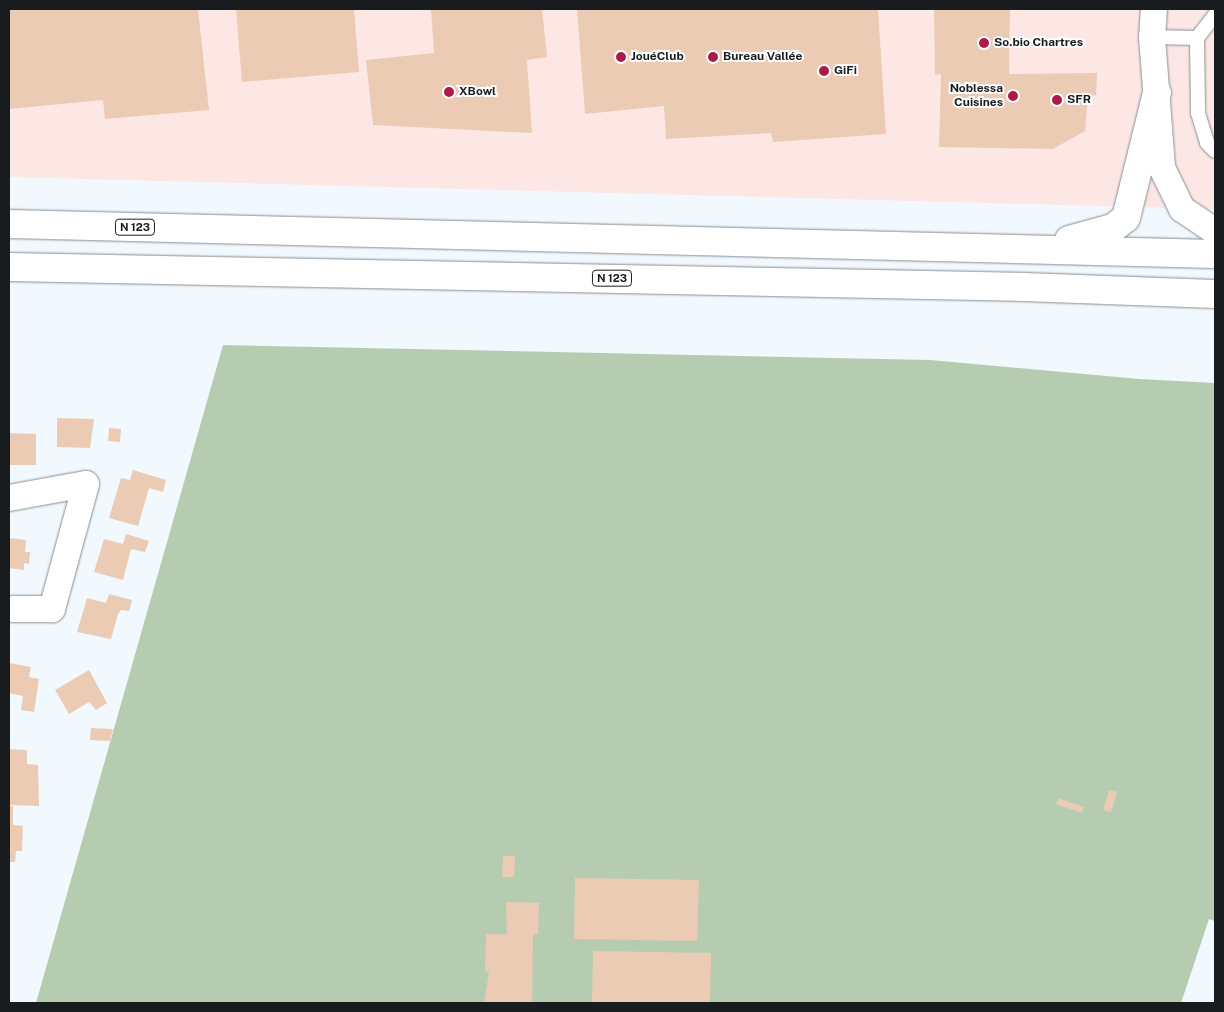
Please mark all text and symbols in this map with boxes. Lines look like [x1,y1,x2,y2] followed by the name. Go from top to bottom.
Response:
[994,36,1083,50] place label: So.bio Chartres
[978,37,990,49] marker: So.bio Chartres
[631,50,684,64] place label: JouéClub
[723,50,803,64] place label: Bureau Vallée
[615,51,627,63] marker: JouéClub
[707,51,719,63] marker: Bureau Vallée
[834,64,857,78] place label: GiFi
[818,65,830,77] marker: GiFi
[950,82,1003,110] place label: Noblessa Cuisines
[459,85,496,99] place label: XBowl
[443,86,455,98] marker: XBowl
[1007,90,1019,102] marker: Noblessa Cuisines
[1067,93,1091,107] place label: SFR
[1051,94,1063,106] marker: SFR
[114,218,156,236] road number: N 123
[591,270,633,286] road number: N 123

